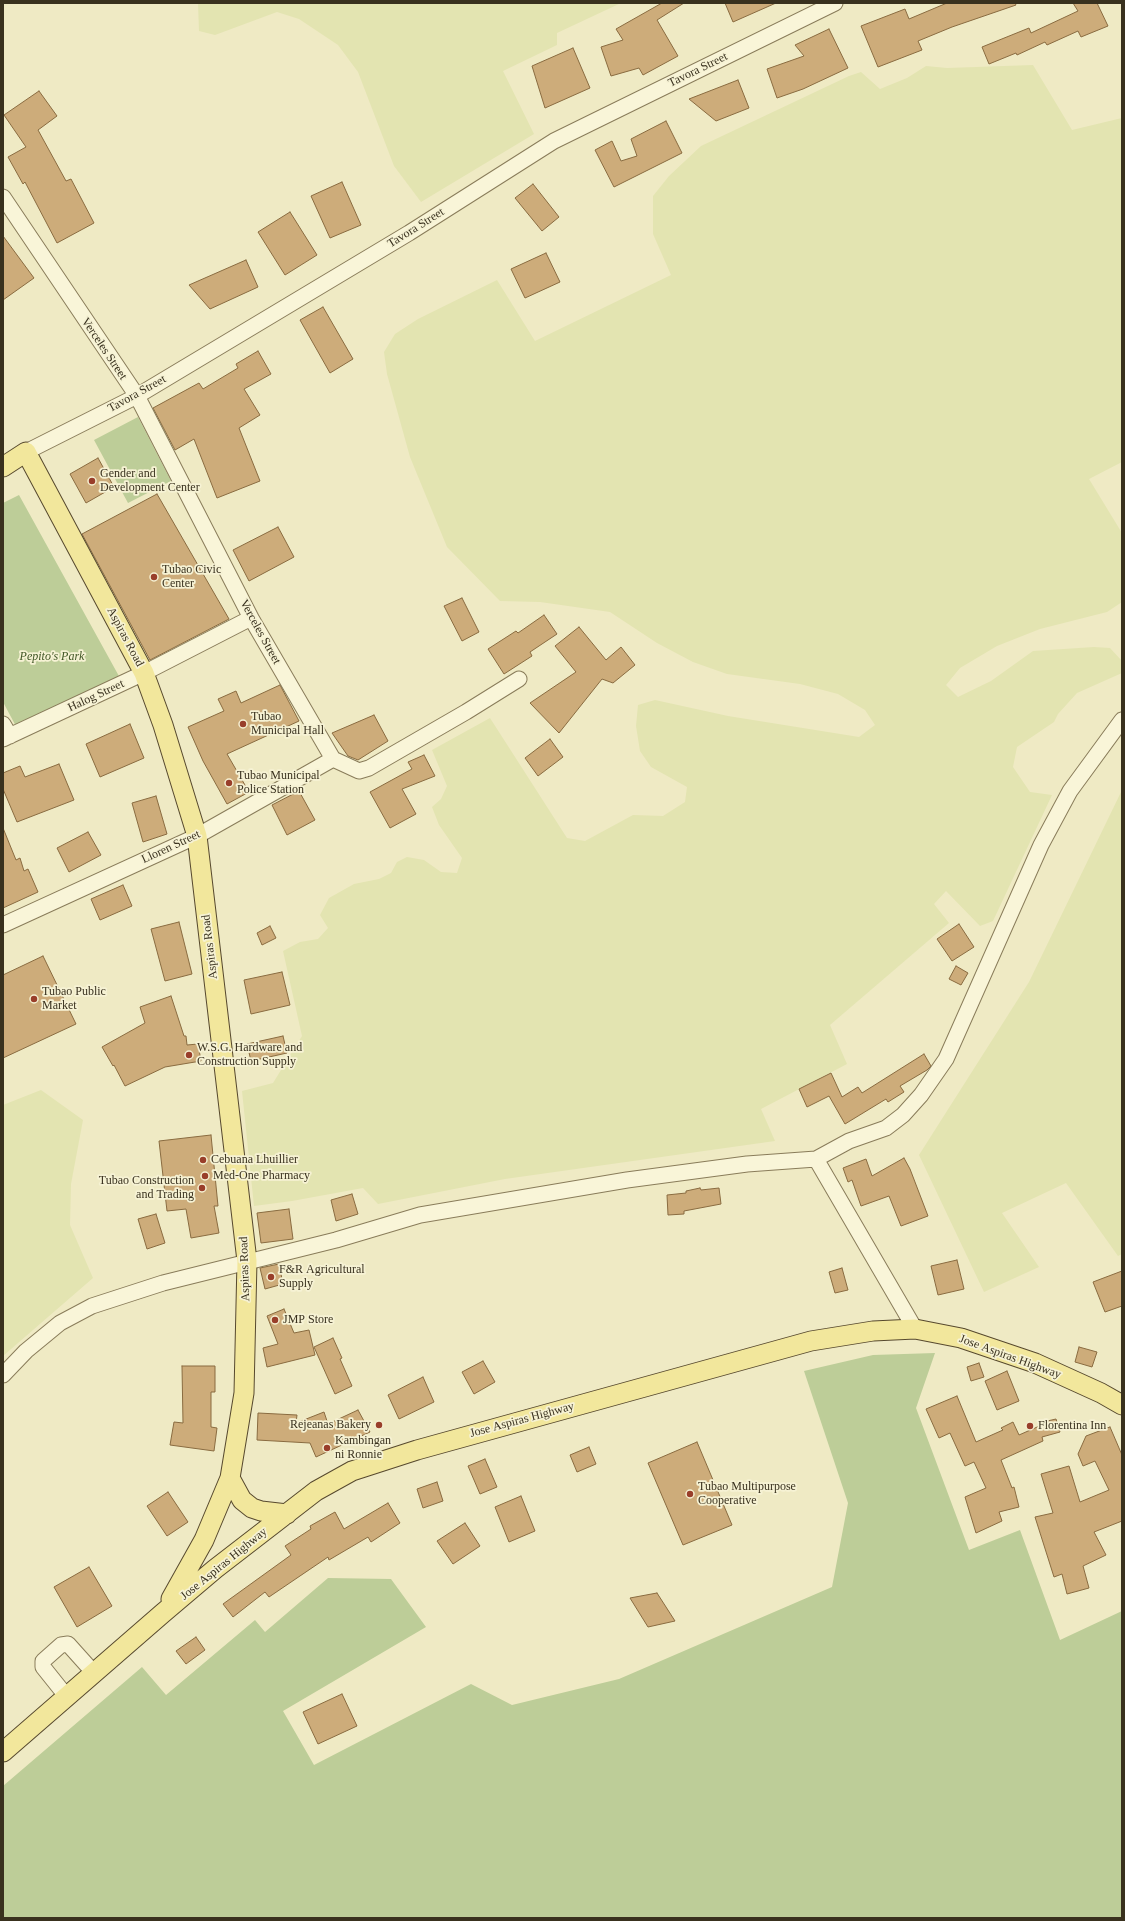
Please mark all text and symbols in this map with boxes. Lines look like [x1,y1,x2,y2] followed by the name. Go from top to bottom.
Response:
[666,49,730,91] street label: Tavora Street
[385,205,447,251] street label: Tavora Street
[78,315,130,383] street label: Verceles Street
[105,372,169,416] street label: Tavora Street
[100,467,200,495] place label: Gender and Development Center
[87,476,97,486] marker: Gender and Development Center
[162,563,221,591] place label: Tubao Civic Center
[149,572,159,582] marker: Tubao Civic Center
[236,597,284,667] street label: Verceles Street
[103,605,147,669] street label: Aspiras Road
[20,650,84,664] park label: Pepito's Park
[66,677,126,715] street label: Halog Street
[251,710,324,738] place label: Tubao Municipal Hall
[238,719,248,729] marker: Tubao Municipal Hall
[237,769,320,797] place label: Tubao Municipal Police Station
[224,778,234,788] marker: Tubao Municipal Police Station
[139,827,203,867] street label: Lloren Street
[199,914,221,980] street label: Aspiras Road
[42,985,106,1013] place label: Tubao Public Market
[29,994,39,1004] marker: Tubao Public Market
[197,1041,302,1069] place label: W.S.G. Hardware and Construction Supply
[184,1050,194,1060] marker: W.S.G. Hardware and Construction Supply
[211,1153,298,1167] place label: Cebuana Lhuillier
[198,1155,208,1165] marker: Cebuana Lhuillier
[213,1169,310,1183] place label: Med-One Pharmacy
[200,1171,210,1181] marker: Med-One Pharmacy
[99,1174,194,1202] place label: Tubao Construction and Trading
[197,1183,207,1193] marker: Tubao Construction and Trading
[237,1236,253,1302] street label: Aspiras Road
[279,1263,365,1291] place label: F&R Agricultural Supply
[266,1272,276,1282] marker: F&R Agricultural Supply
[283,1313,333,1327] place label: JMP Store
[270,1315,280,1325] marker: JMP Store
[957,1332,1063,1382] street label: Jose Aspiras Highway
[468,1399,576,1441] street label: Jose Aspiras Highway
[290,1418,371,1432] place label: Rejeanas Bakery
[1038,1419,1106,1433] place label: Florentina Inn
[374,1420,384,1430] marker: Rejeanas Bakery
[1025,1421,1035,1431] marker: Florentina Inn
[335,1434,391,1462] place label: Kambingan ni Ronnie
[322,1443,332,1453] marker: Kambingan ni Ronnie
[698,1480,796,1508] place label: Tubao Multipurpose Cooperative
[685,1489,695,1499] marker: Tubao Multipurpose Cooperative
[178,1525,270,1603] street label: Jose Aspiras Highway

